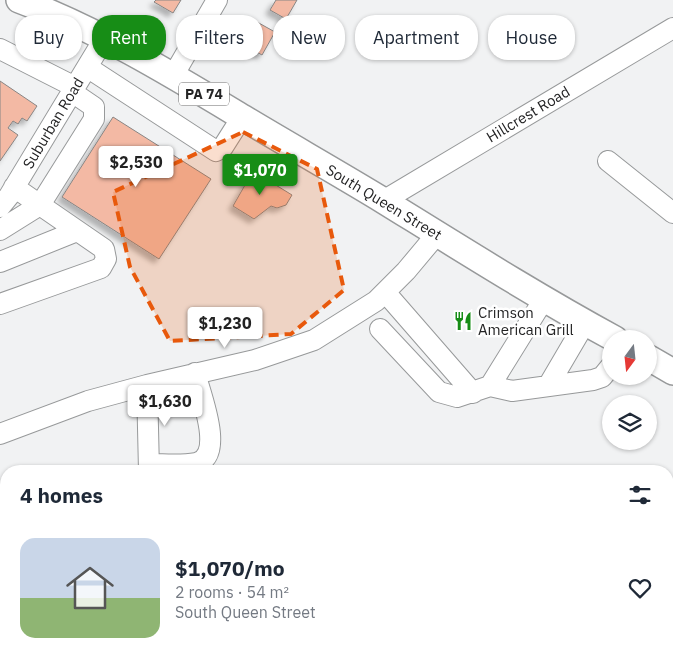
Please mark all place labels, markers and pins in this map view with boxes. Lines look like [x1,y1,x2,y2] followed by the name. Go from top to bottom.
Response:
[95,146,177,188] pin: $2,530
[219,154,301,196] pin: $1,070
[478,303,574,339] place label: Crimson American Grill
[184,306,266,349] pin: $1,230
[452,310,474,332] restaurant icon: Crimson American Grill
[124,384,206,427] pin: $1,630

